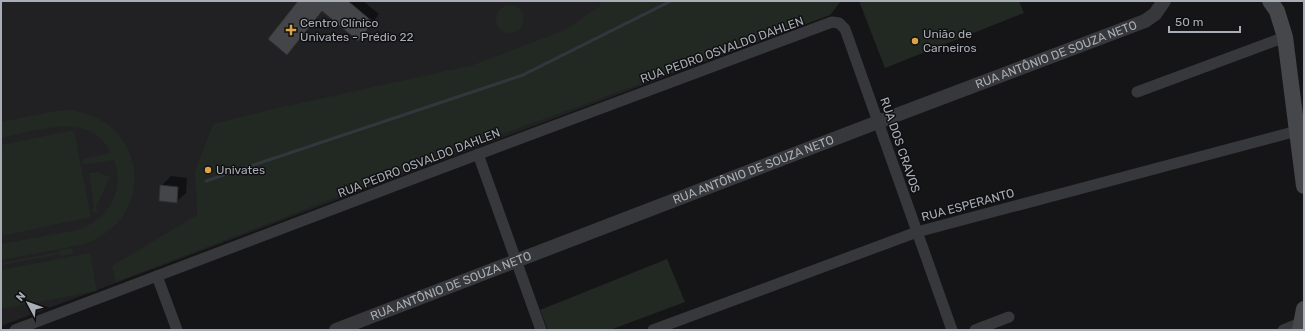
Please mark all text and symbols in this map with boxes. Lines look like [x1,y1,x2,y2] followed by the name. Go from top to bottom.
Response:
[1169,8,1240,34] scale bar
[638,14,806,86] street label: RUA PEDRO OSVALDO DAHLEN
[1175,15,1203,29] text: 50 m
[300,16,414,44] place label: Centro Clínico Univates - Prédio 22
[973,18,1139,91] street label: RUA ANTÔNIO DE SOUZA NETO
[285,24,297,36] marker: Centro Clínico Univates - Prédio 22
[923,27,977,55] place label: União de Carneiros
[910,36,920,46] marker: União de Carneiros
[877,95,923,195] street label: RUA DOS CRAVOS
[336,126,502,200] street label: RUA PEDRO OSVALDO DAHLEN
[671,133,836,207] street label: RUA ANTÔNIO DE SOUZA NETO
[216,163,265,177] place label: Univates
[203,165,213,175] marker: Univates
[920,186,1016,224] street label: RUA ESPERANTO
[368,249,533,323] street label: RUA ANTÔNIO DE SOUZA NETO
[8,283,48,323] north arrow
[13,289,28,304] text: N

